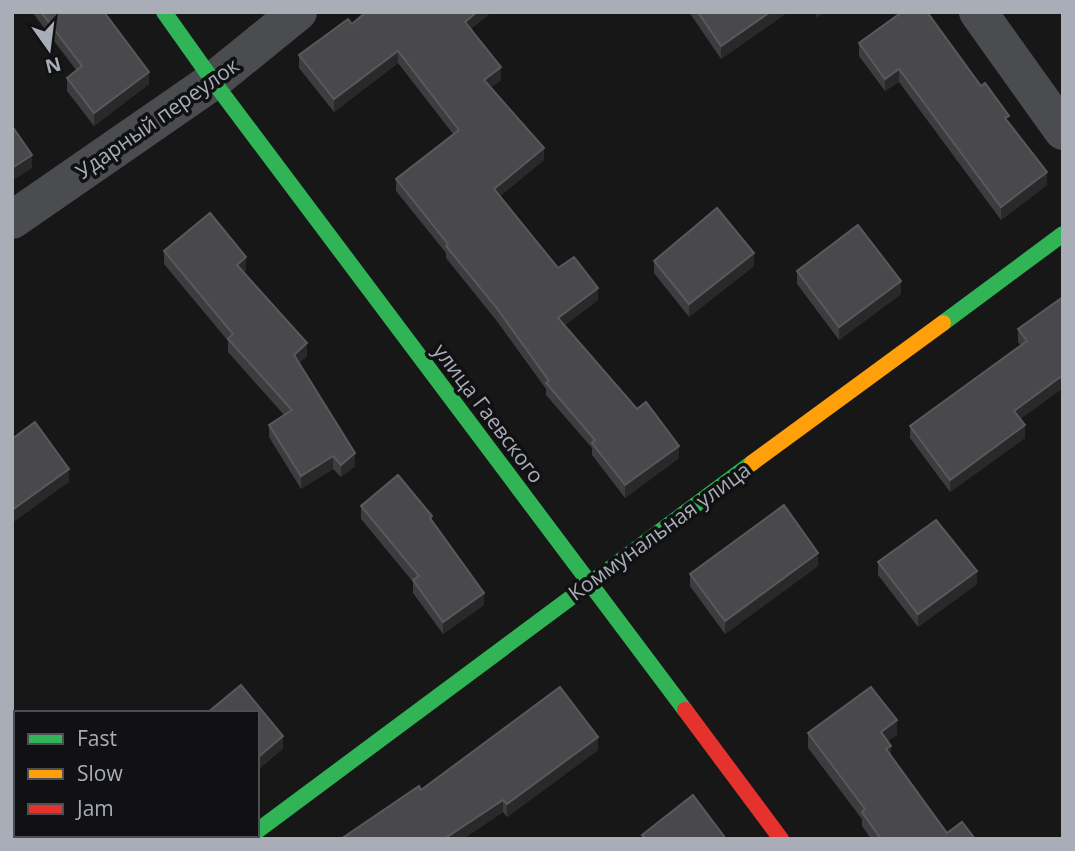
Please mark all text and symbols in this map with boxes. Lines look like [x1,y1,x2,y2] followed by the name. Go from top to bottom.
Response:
[14,14,84,84] north arrow
[42,51,64,80] text: N
[70,51,244,185] street label: Ударный переулок
[427,338,551,488] street label: улица Гаевского
[562,455,756,607] street label: Коммунальная улица
[14,711,259,837] legend
[77,724,117,752] text: Fast
[77,759,123,787] text: Slow
[75,794,114,822] text: Jam

